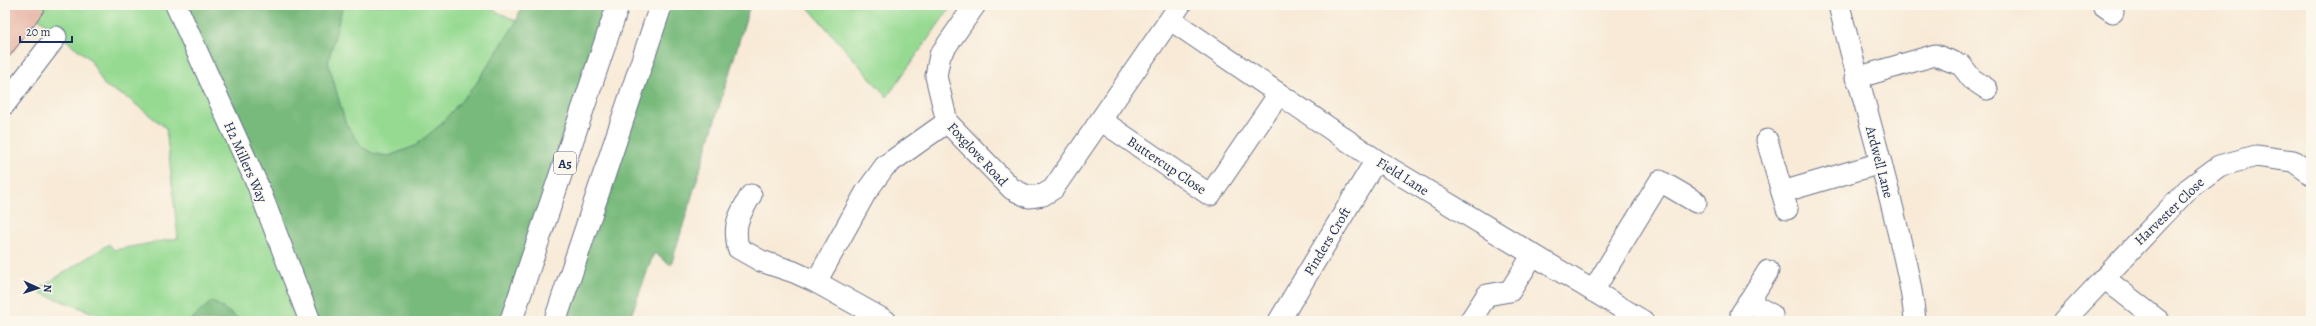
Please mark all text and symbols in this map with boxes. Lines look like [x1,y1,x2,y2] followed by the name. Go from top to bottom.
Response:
[20,18,72,44] scale bar
[26,24,50,40] text: 20 m
[943,118,1013,191] street label: Foxglove Road
[219,119,272,206] street label: H2 Millers Way
[1861,123,1898,200] street label: Ardwell Lane
[1124,132,1210,199] street label: Buttercup Close
[554,152,576,174] road number: A5
[1373,153,1433,200] street label: Field Lane
[2130,173,2208,250] street label: Harvester Close
[1300,203,1355,279] street label: Pinders Croft
[18,268,58,308] north arrow
[40,284,55,293] text: N

